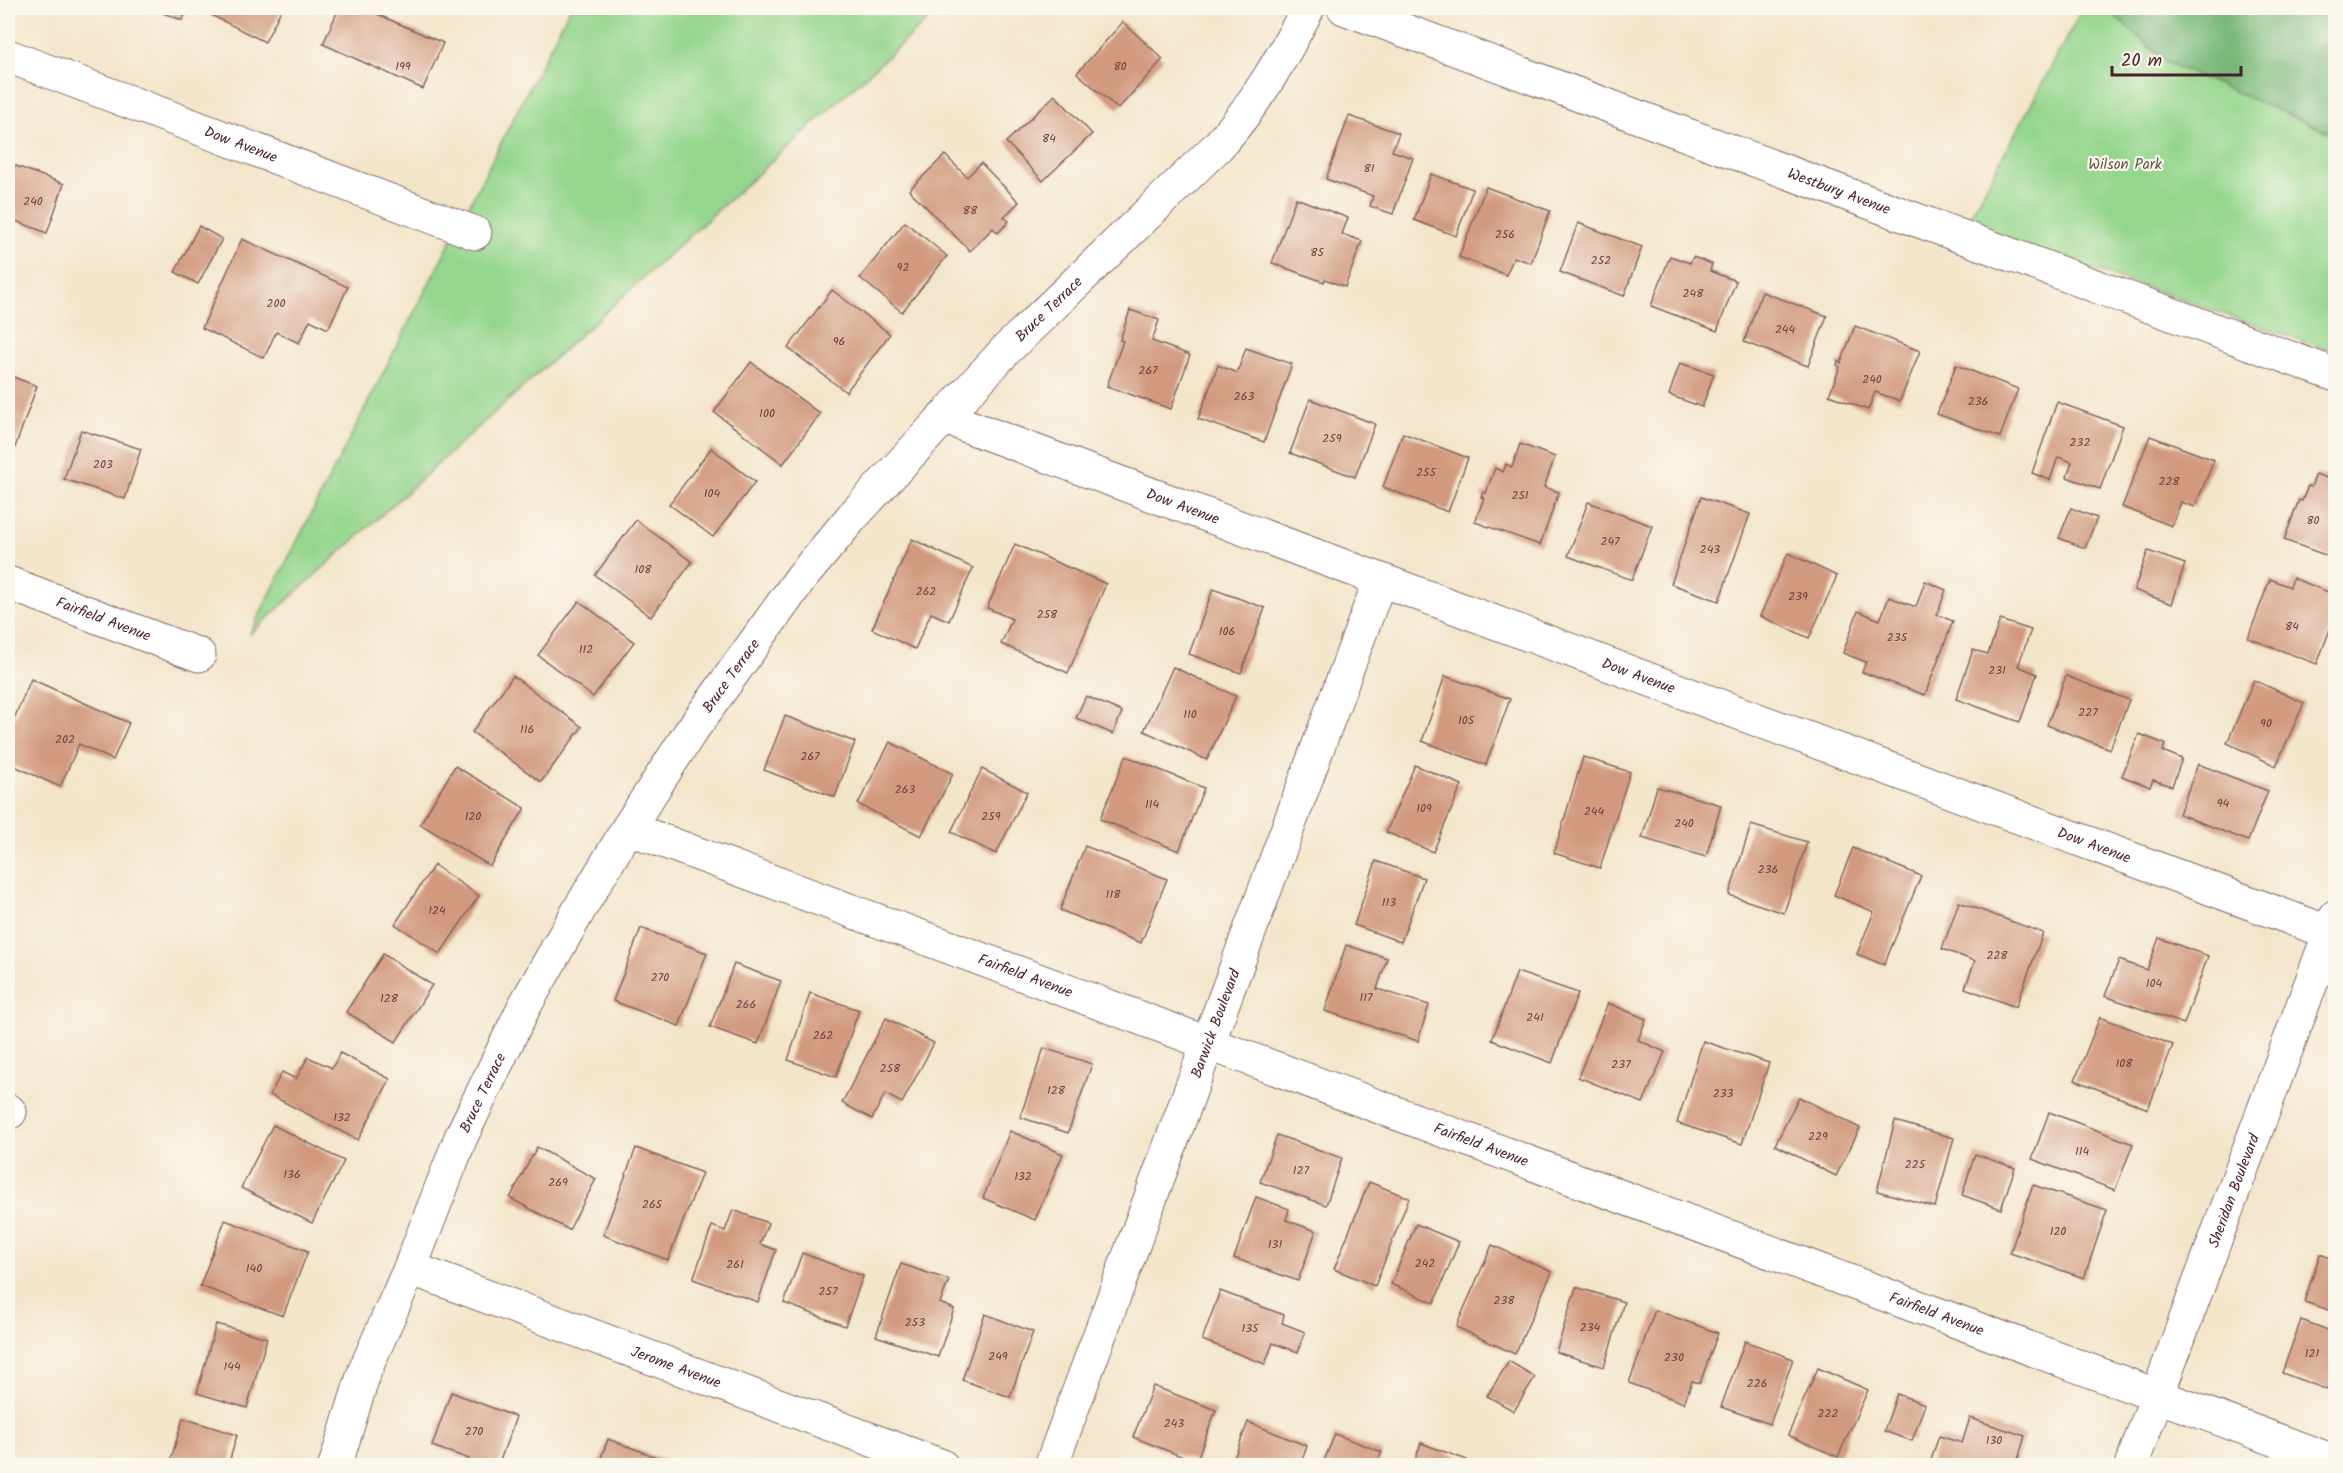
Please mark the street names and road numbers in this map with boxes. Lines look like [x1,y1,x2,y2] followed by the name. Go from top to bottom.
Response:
[200,120,281,170] street label: Dow Avenue
[1784,162,1894,222] street label: Westbury Avenue
[1010,271,1089,348] street label: Bruce Terrace
[1142,483,1223,532] street label: Dow Avenue
[52,591,154,649] street label: Fairfield Avenue
[697,634,767,718] street label: Bruce Terrace
[1598,652,1679,701] street label: Dow Avenue
[2053,821,2134,871] street label: Dow Avenue
[974,948,1076,1005] street label: Fairfield Avenue
[1185,965,1248,1082] street label: Barwick Boulevard
[454,1049,513,1137] street label: Bruce Terrace
[1430,1117,1532,1174] street label: Fairfield Avenue
[2202,1130,2267,1251] street label: Sheridan Boulevard
[1886,1286,1987,1343] street label: Fairfield Avenue
[627,1340,725,1396] street label: Jerome Avenue

